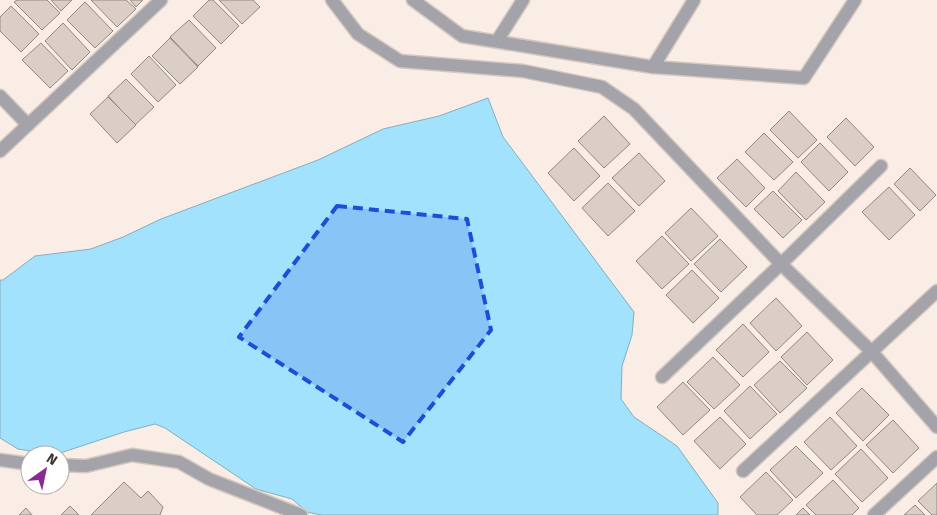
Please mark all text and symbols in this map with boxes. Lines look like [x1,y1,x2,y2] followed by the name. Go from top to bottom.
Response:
[20,445,70,495] north arrow
[43,450,60,469] text: N

